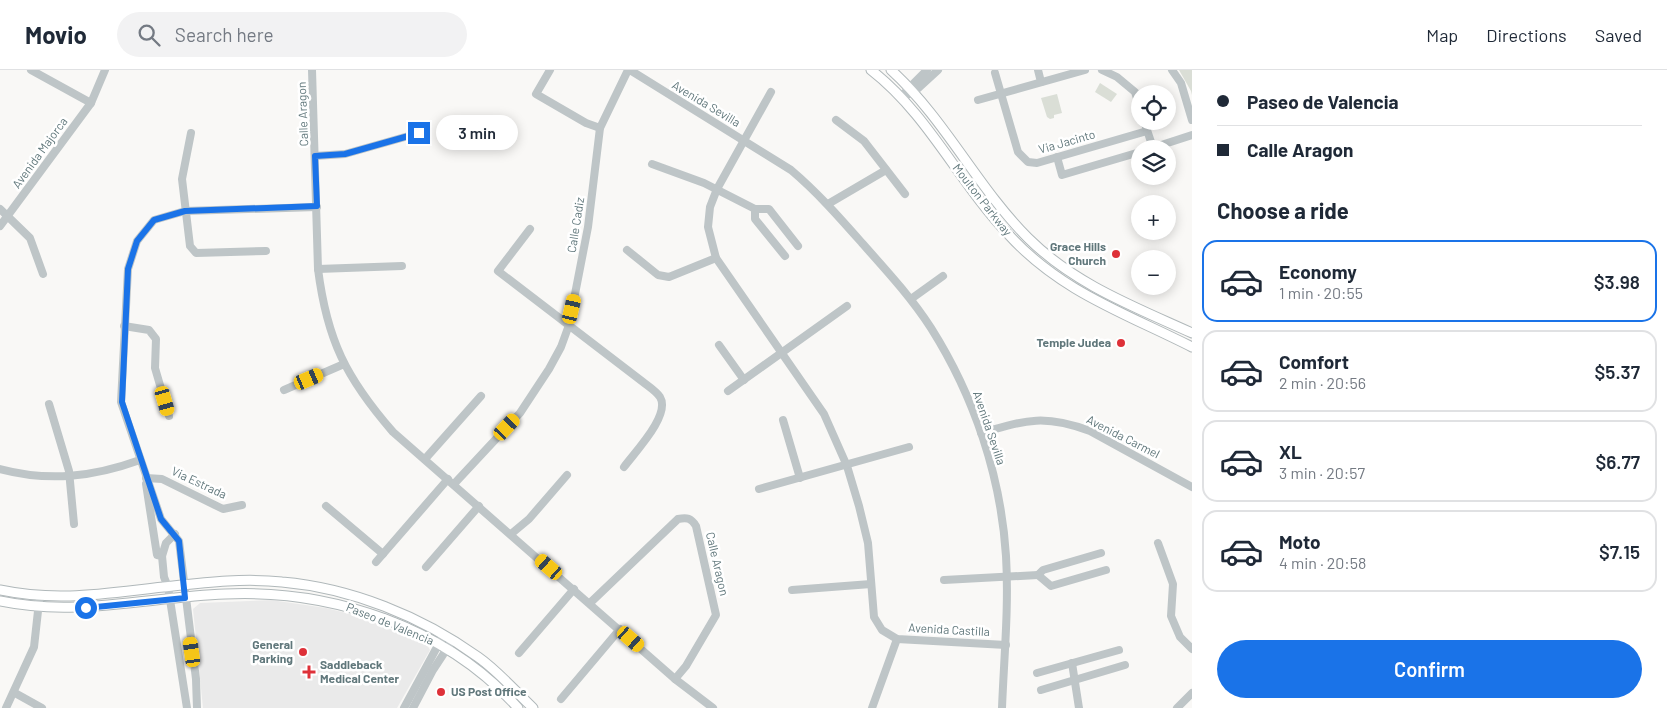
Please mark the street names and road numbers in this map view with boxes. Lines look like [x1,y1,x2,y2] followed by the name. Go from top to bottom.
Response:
[670,77,743,129] street label: Avenida Sevilla
[294,81,310,147] street label: Calle Aragon
[9,114,70,191] street label: Avenida Majorca
[1037,126,1097,156] street label: Via Jacinto
[950,161,1016,239] street label: Moulton Parkway
[564,196,586,254] street label: Calle Cadiz
[971,389,1009,466] street label: Avenida Sevilla
[1085,412,1162,461] street label: Avenida Carmel
[170,463,229,501] street label: Via Estrada
[704,531,732,597] street label: Calle Aragon
[345,599,436,647] street label: Paseo de Valencia
[908,620,990,638] street label: Avenida Castilla

